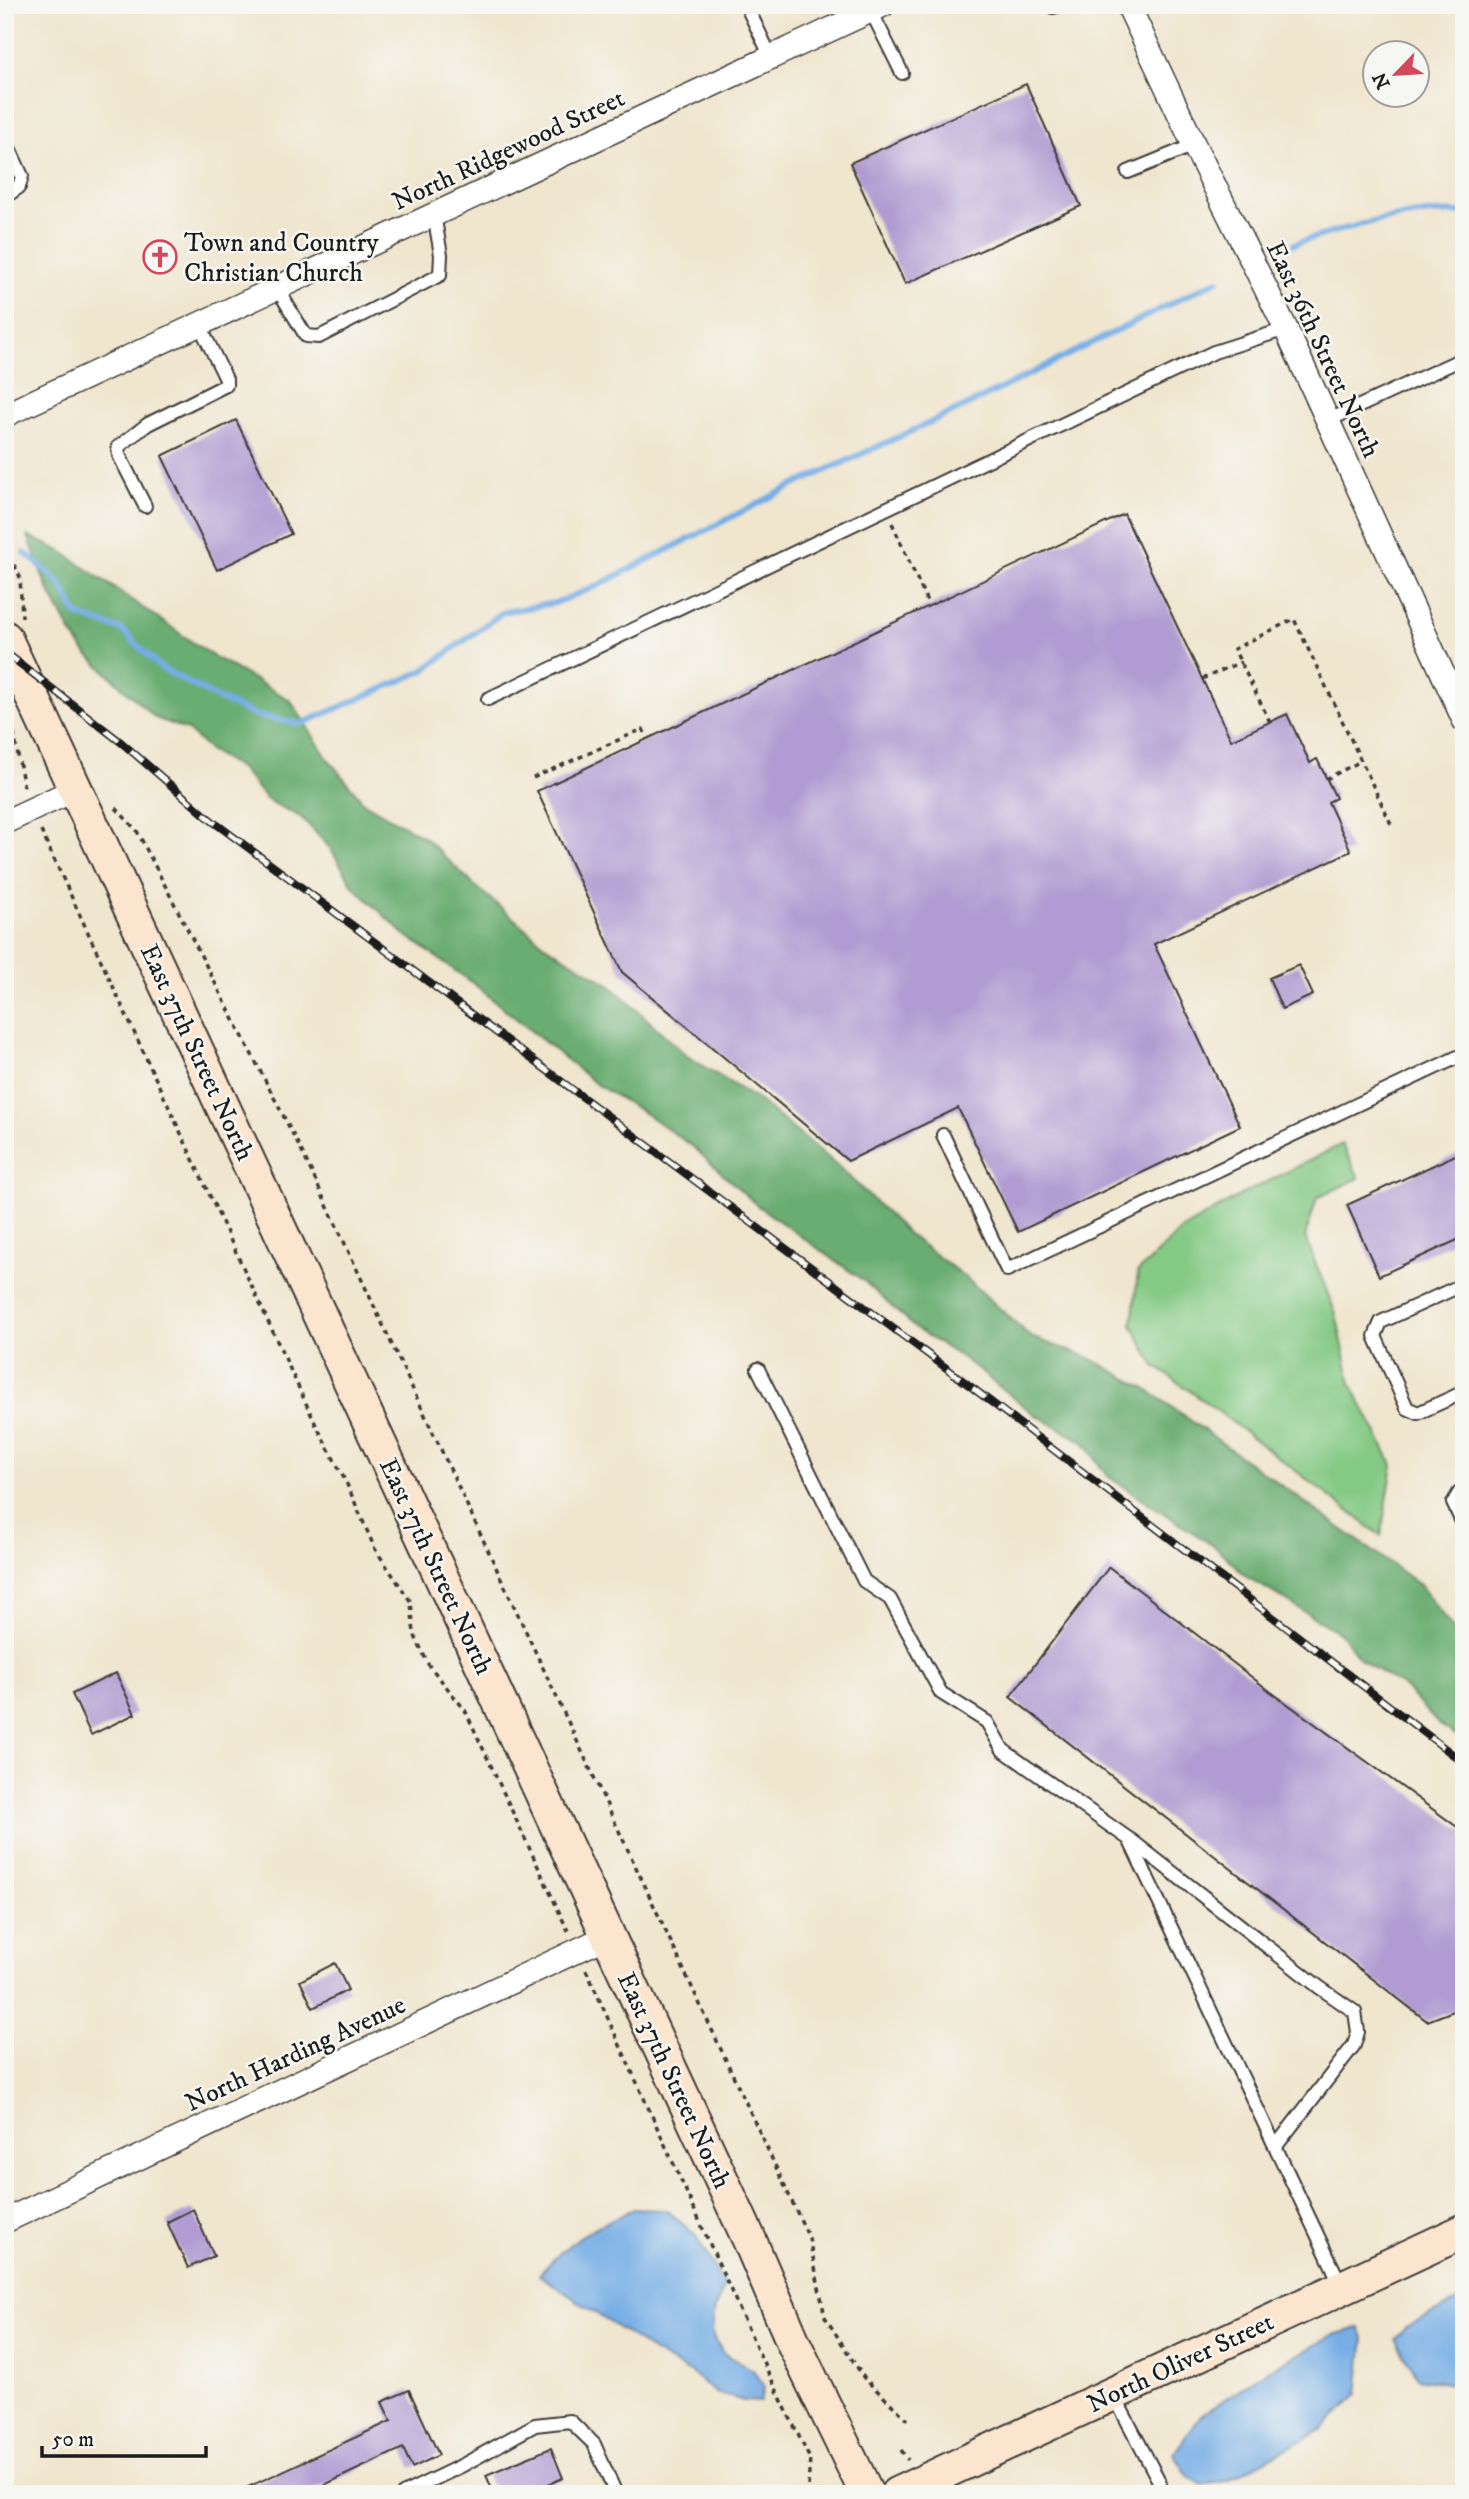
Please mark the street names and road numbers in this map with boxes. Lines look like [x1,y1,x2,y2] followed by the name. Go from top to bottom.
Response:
[387,82,630,219] street label: North Ridgewood Street
[1258,236,1387,463] street label: East 36th Street North
[132,939,261,1166] street label: East 37th Street North
[371,1453,500,1680] street label: East 37th Street North
[609,1967,738,2194] street label: East 37th Street North
[180,1989,411,2120] street label: North Harding Avenue
[1082,2306,1279,2421] street label: North Oliver Street

